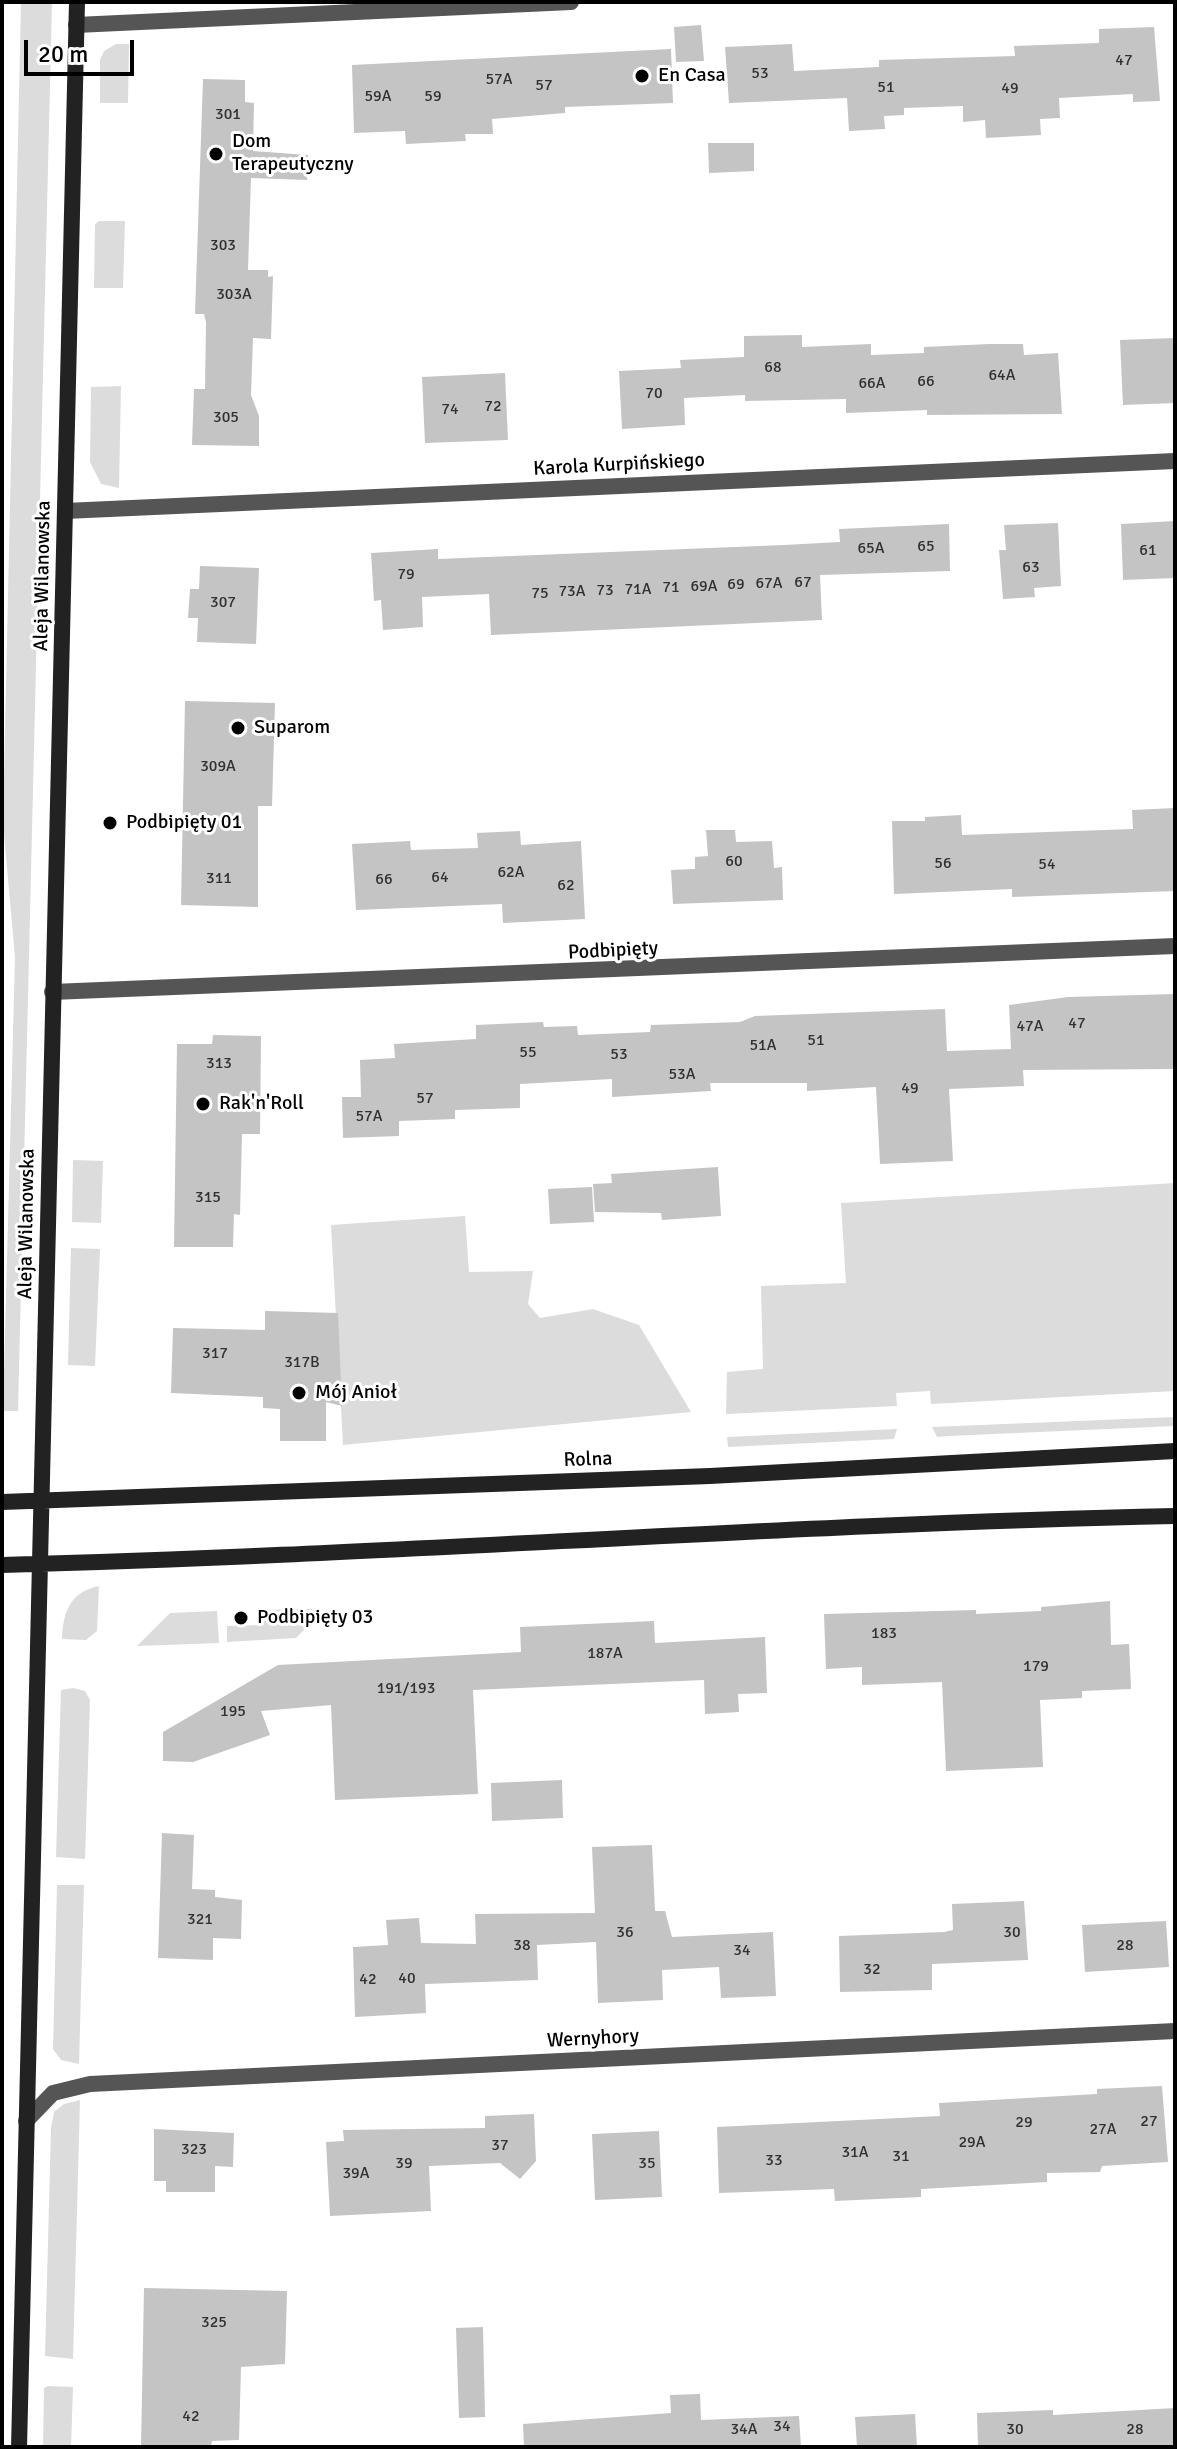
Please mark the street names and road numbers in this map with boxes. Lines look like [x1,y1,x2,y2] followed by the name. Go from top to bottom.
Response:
[533,449,705,481] street label: Karola Kurpińskiego
[30,500,56,652] street label: Aleja Wilanowska
[567,937,659,965] street label: Podbipięty
[14,1148,40,1300] street label: Aleja Wilanowska
[563,1447,613,1473] street label: Rolna
[546,2025,640,2053] street label: Wernyhory

